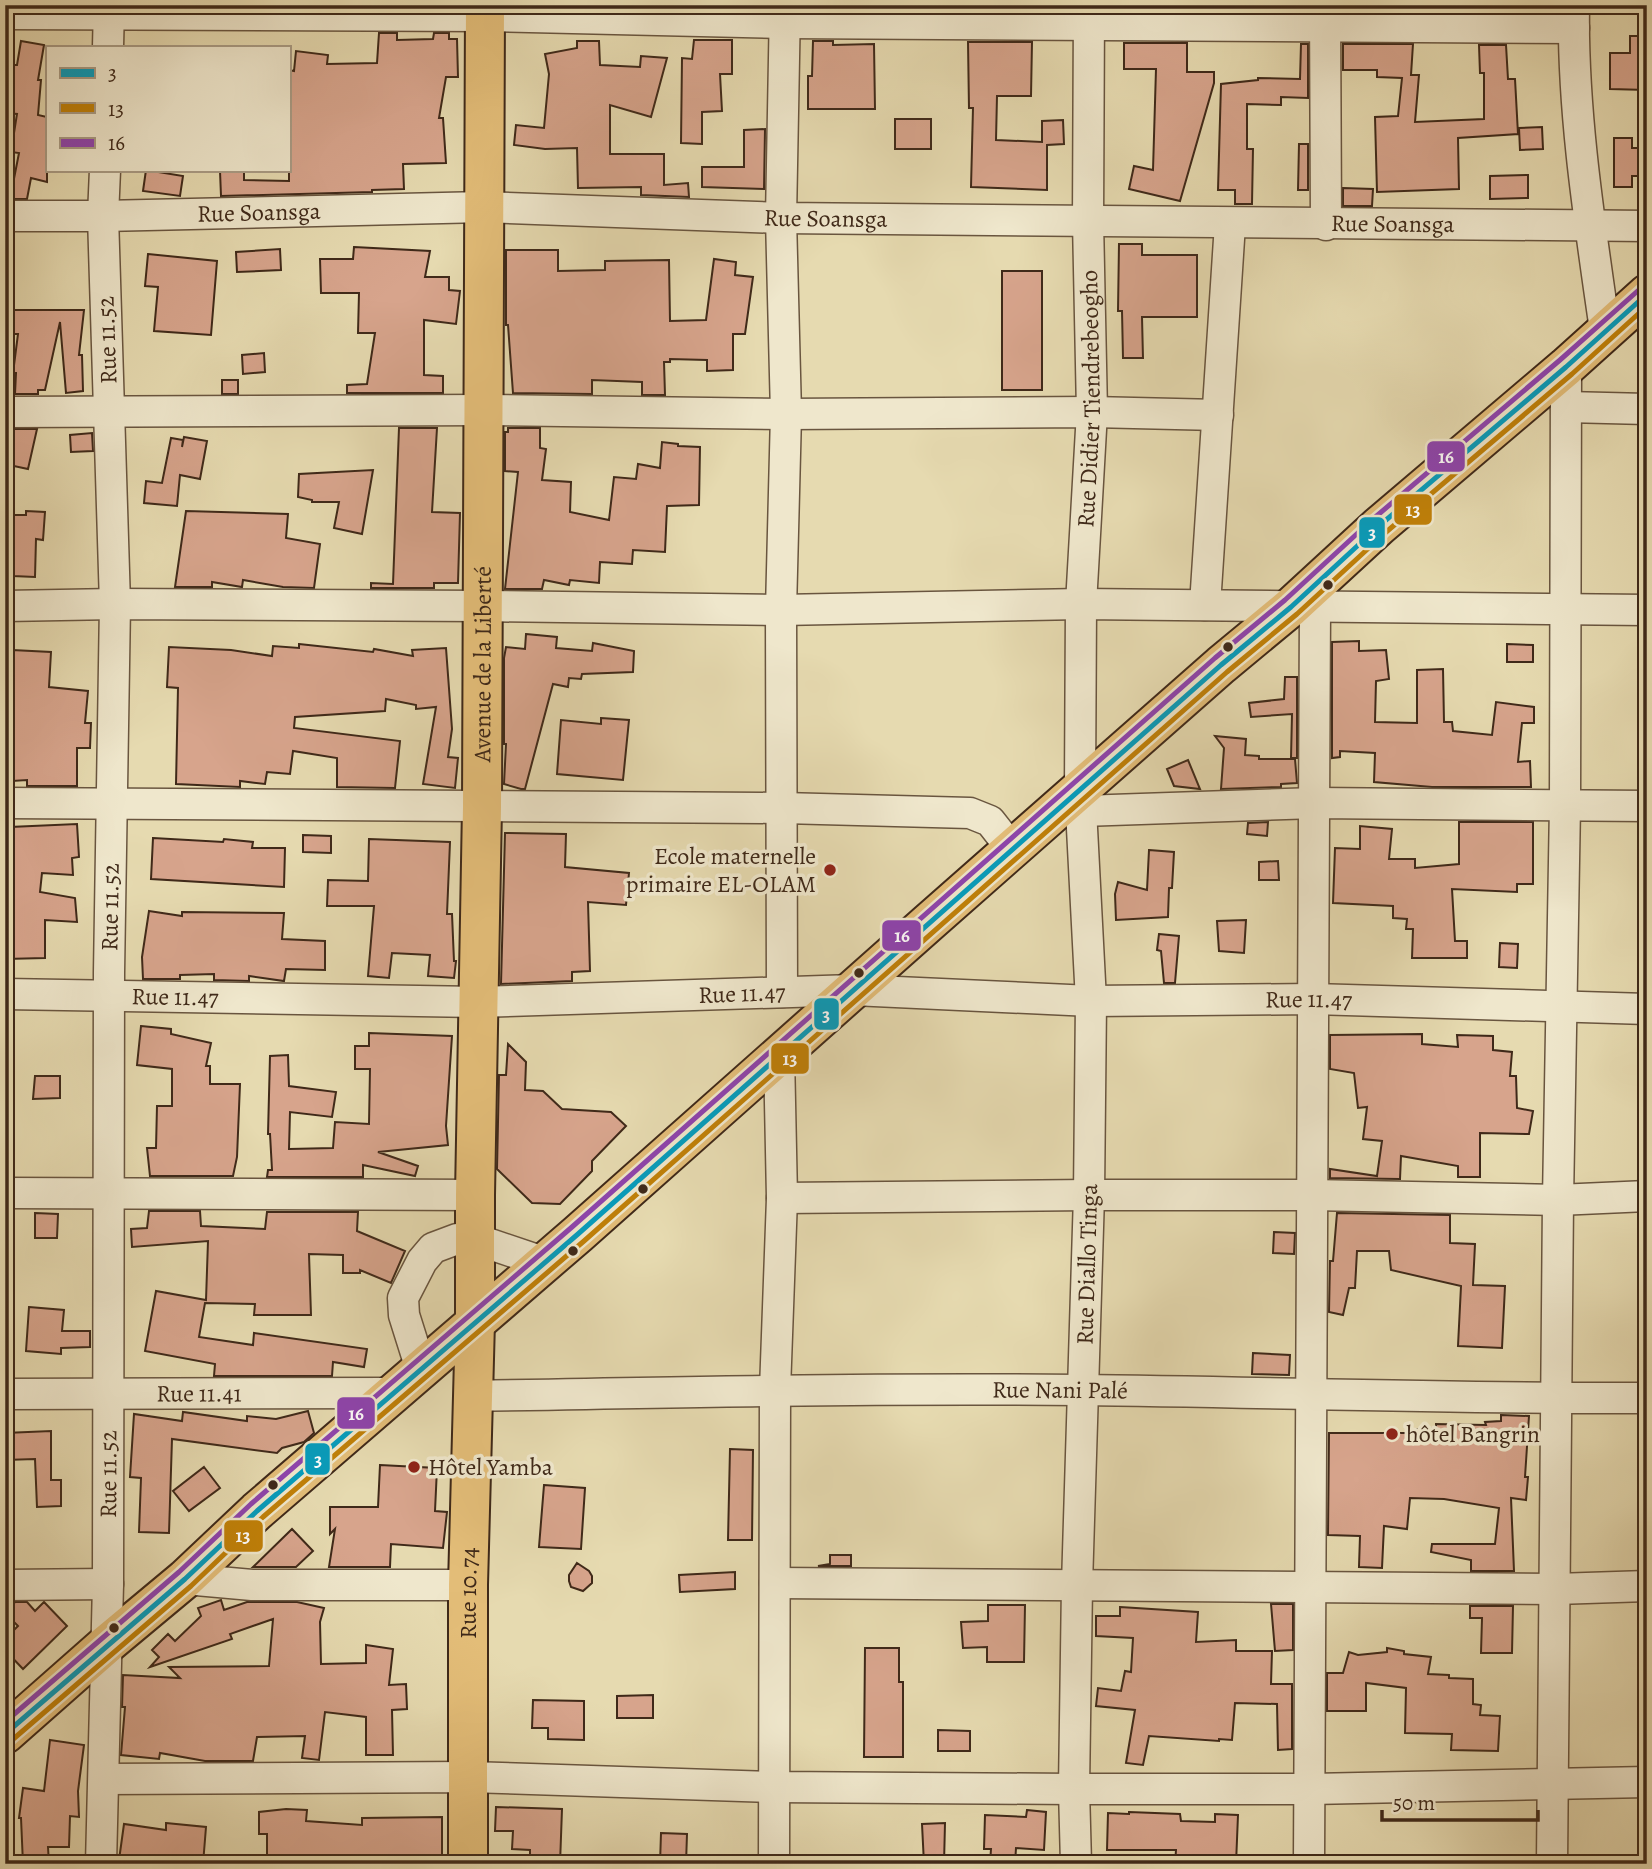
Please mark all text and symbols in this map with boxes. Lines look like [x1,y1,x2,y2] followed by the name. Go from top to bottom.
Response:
[46,46,290,172] legend
[108,59,117,87] text: 3
[108,95,124,123] text: 13
[108,129,125,157] text: 16
[197,195,322,230] street label: Rue Soansga
[763,201,888,235] street label: Rue Soansga
[1331,207,1455,240] street label: Rue Soansga
[1069,270,1108,529] street label: Rue Didier Tiendrebeogho
[89,296,125,384] street label: Rue 11.52
[1426,440,1466,473] line badge: 16
[1438,444,1454,470] text: 16
[1393,493,1433,526] line badge: 13
[1406,497,1420,523] text: 13
[1358,516,1386,549] line badge: 3
[1368,520,1376,546] text: 3
[466,566,499,763] street label: Avenue de la Liberté
[1321,578,1335,592] unlabelled marker
[1221,640,1235,654] unlabelled marker
[626,840,816,900] place label: Ecole maternelle primaire EL-OLAM
[822,862,838,878] marker: Ecole maternelle primaire EL-OLAM
[93,863,127,951] street label: Rue 11.52
[881,919,922,952] line badge: 16
[894,923,910,949] text: 16
[852,966,866,980] unlabelled marker
[698,976,787,1011] street label: Rue 11.47
[131,980,220,1014] street label: Rue 11.47
[1265,983,1353,1016] street label: Rue 11.47
[813,997,840,1031] line badge: 3
[822,1002,830,1028] text: 3
[770,1042,810,1075] line badge: 13
[783,1046,797,1072] text: 13
[636,1182,650,1196] unlabelled marker
[1068,1183,1105,1345] street label: Rue Diallo Tinga
[566,1244,580,1258] unlabelled marker
[992,1373,1128,1407] street label: Rue Nani Palé
[156,1377,242,1410] street label: Rue 11.41
[336,1396,376,1430] line badge: 16
[348,1401,364,1427] text: 16
[1406,1418,1540,1450] place label: hôtel Bangrin
[1384,1426,1400,1442] marker: hôtel Bangrin
[92,1430,124,1518] street label: Rue 11.52
[304,1442,331,1476] line badge: 3
[314,1447,322,1473] text: 3
[428,1451,554,1483] place label: Hôtel Yamba
[406,1459,422,1475] marker: Hôtel Yamba
[266,1478,280,1492] unlabelled marker
[223,1519,264,1553] line badge: 13
[236,1523,250,1549] text: 13
[452,1547,485,1639] street label: Rue 10.74
[107,1621,121,1635] unlabelled marker
[1382,1778,1538,1822] scale bar
[1393,1789,1435,1817] text: 50 m

